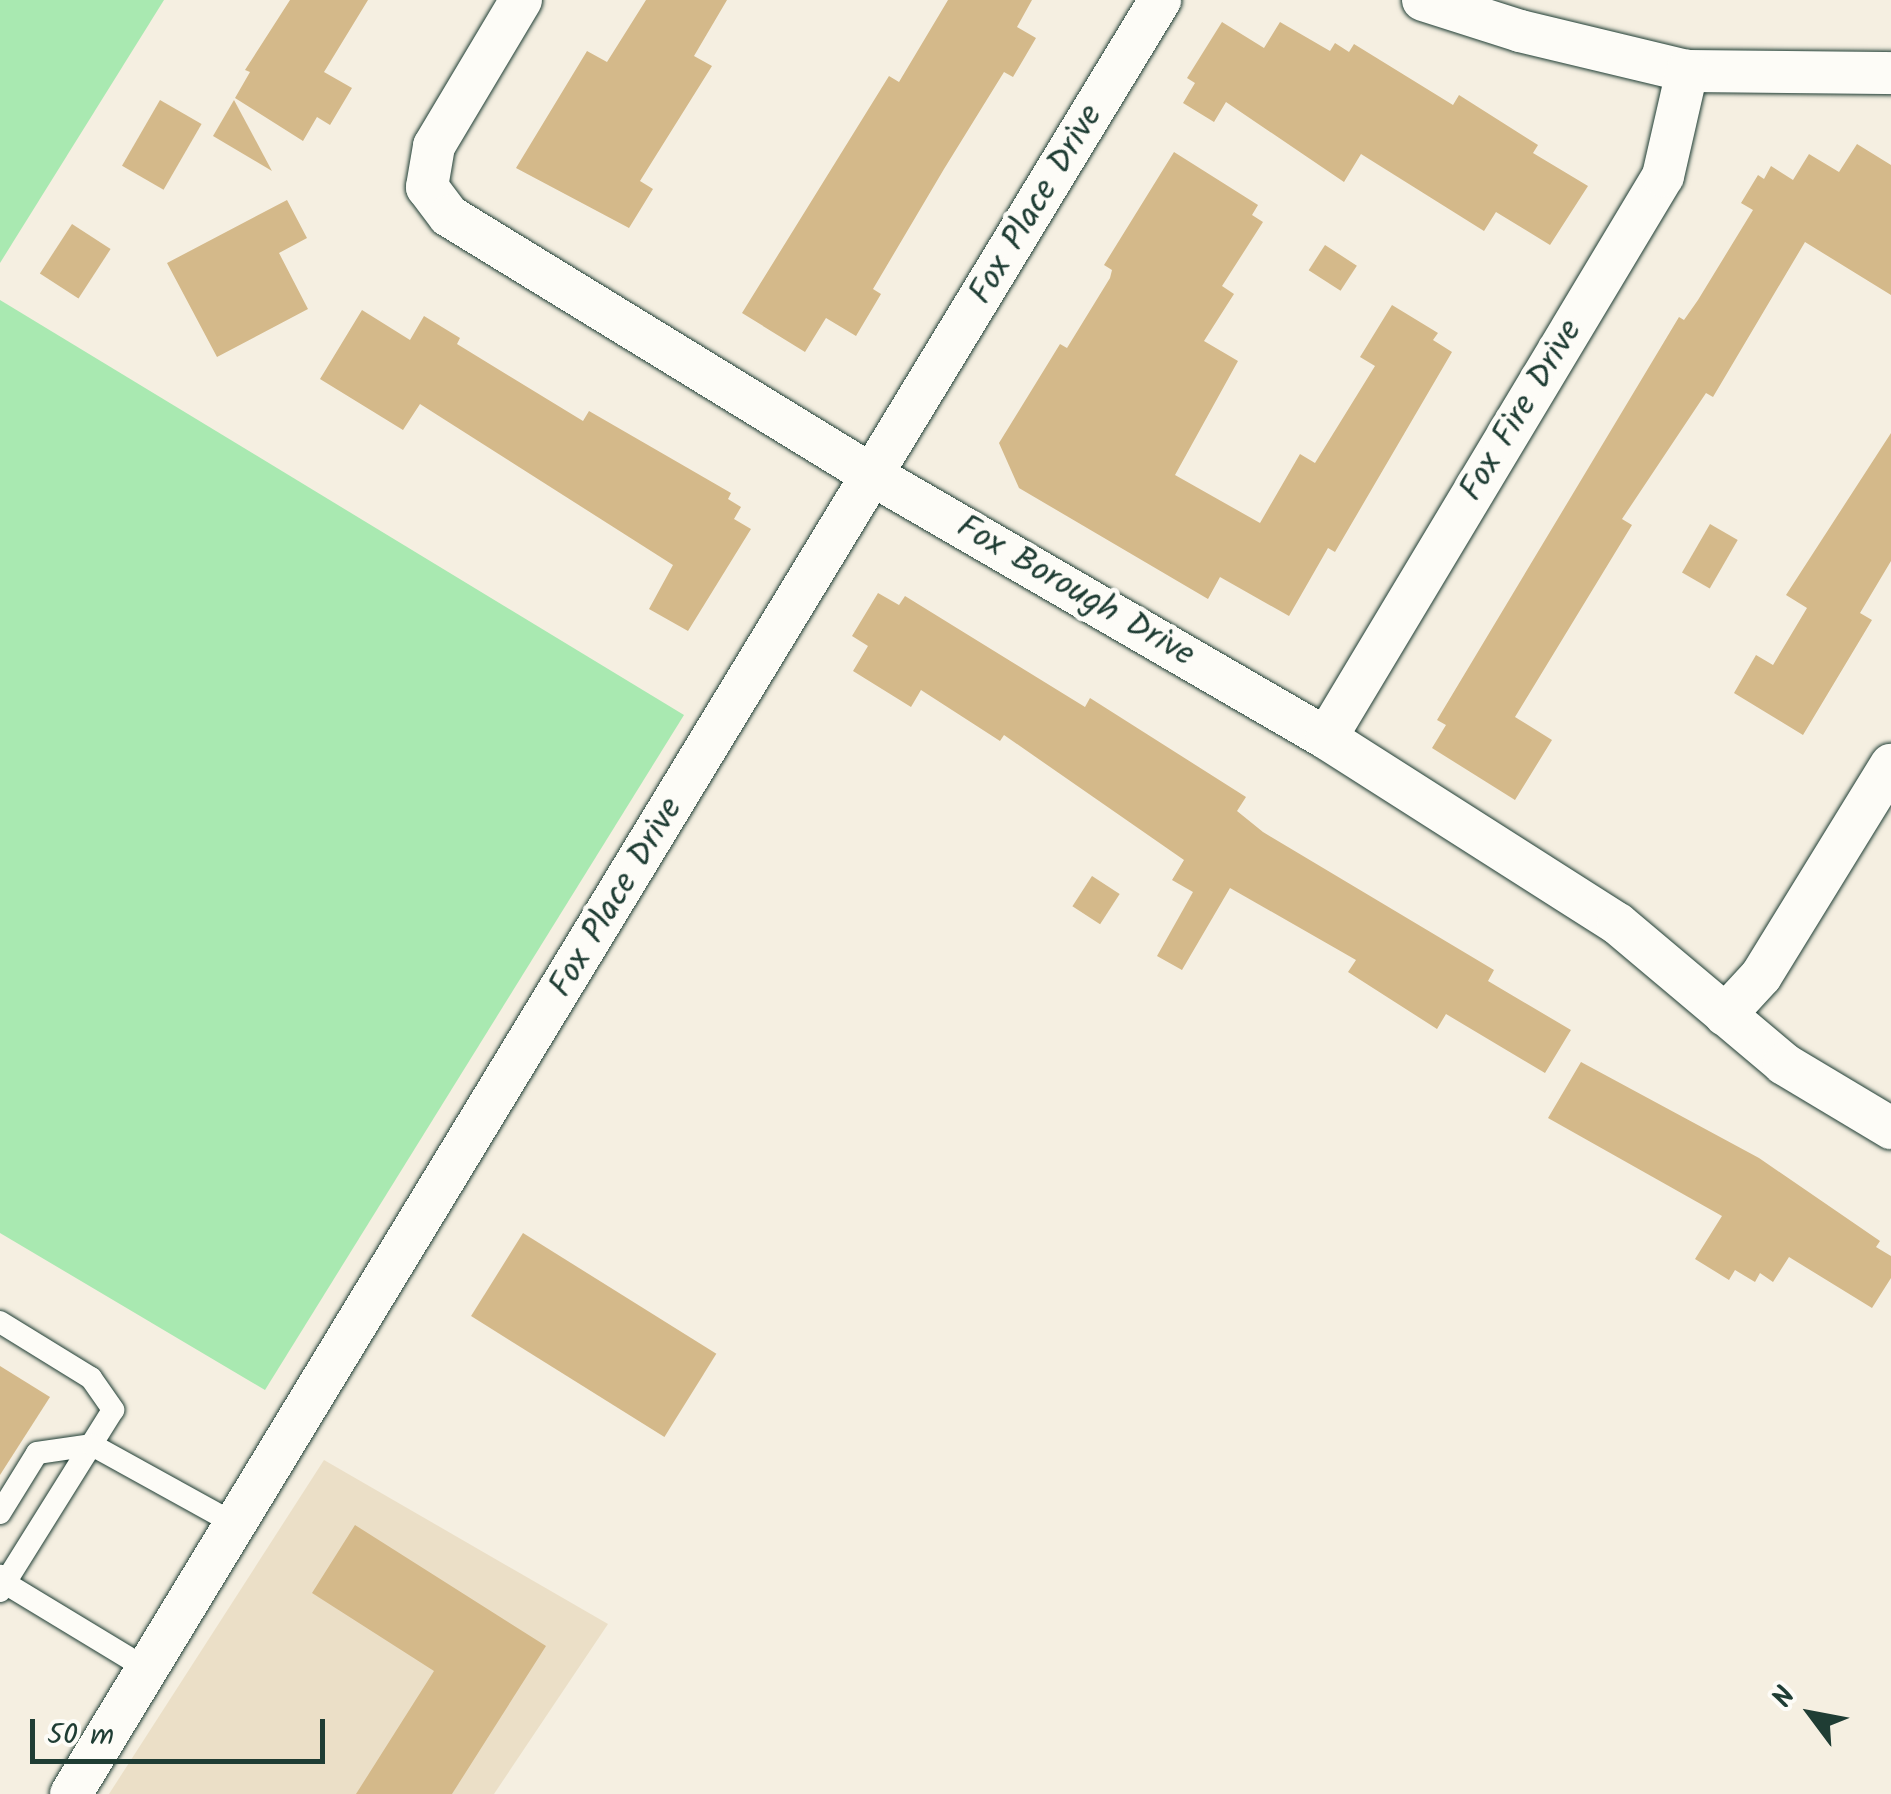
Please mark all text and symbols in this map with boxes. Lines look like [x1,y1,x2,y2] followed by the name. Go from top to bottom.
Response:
[961,98,1113,312] street label: Fox Place Drive
[1451,313,1593,509] street label: Fox Fire Drive
[948,507,1202,677] street label: Fox Borough Drive
[541,791,693,1005] street label: Fox Place Drive
[1761,1664,1861,1764] north arrow
[1761,1678,1809,1717] text: N
[35,1699,330,1761] scale bar
[47,1712,114,1760] text: 50 m

